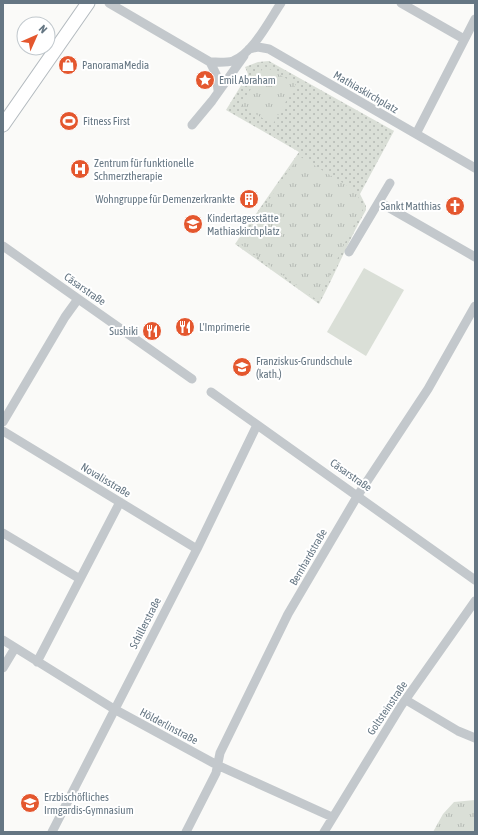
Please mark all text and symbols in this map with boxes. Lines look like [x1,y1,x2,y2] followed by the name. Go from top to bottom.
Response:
[16,16,56,56] north arrow
[37,22,50,35] text: N
[57,54,79,76] shop icon: PanoramaMedia
[82,59,149,71] place label: PanoramaMedia
[194,69,216,91] place icon: Emil Abraham
[332,69,400,115] street label: Mathiaskirchplatz
[219,74,276,86] place label: Emil Abraham
[58,110,80,132] sports icon: Fitness First
[83,115,130,127] place label: Fitness First
[94,157,194,182] place label: Zentrum für funktionelle Schmerztherapie
[69,158,91,180] hospital icon: Zentrum für funktionelle Schmerztherapie
[238,188,260,210] building icon: Wohngruppe für Demenzerkrankte
[95,193,235,205] place label: Wohngruppe für Demenzerkrankte
[444,195,466,217] church icon: Sankt Matthias
[381,200,441,212] place label: Sankt Matthias
[207,212,280,237] place label: Kindertagesstätte Mathiaskirchplatz
[182,213,204,235] school or university icon: Kindertagesstätte Mathiaskirchplatz
[62,270,108,308] street label: Cäsarstraße
[174,316,196,338] restaurant icon: L'Imprimerie
[141,320,163,342] restaurant icon: Sushiki
[199,321,250,333] place label: L'Imprimerie
[109,325,138,337] place label: Sushiki
[256,355,352,380] place label: Franziskus-Grundschule (kath.)
[231,356,253,378] school or university icon: Franziskus-Grundschule (kath.)
[328,456,374,494] street label: Cäsarstraße
[79,460,133,500] street label: Novalisstraße
[287,527,329,587] street label: Bernhardstraße
[127,595,163,651] street label: Schillerstraße
[365,679,409,737] street label: Goltsteinstraße
[138,706,200,746] street label: Hölderlinstraße
[44,791,134,816] place label: Erzbischöfliches Irmgardis-Gymnasium
[19,792,41,814] school or university icon: Erzbischöfliches Irmgardis-Gymnasium

